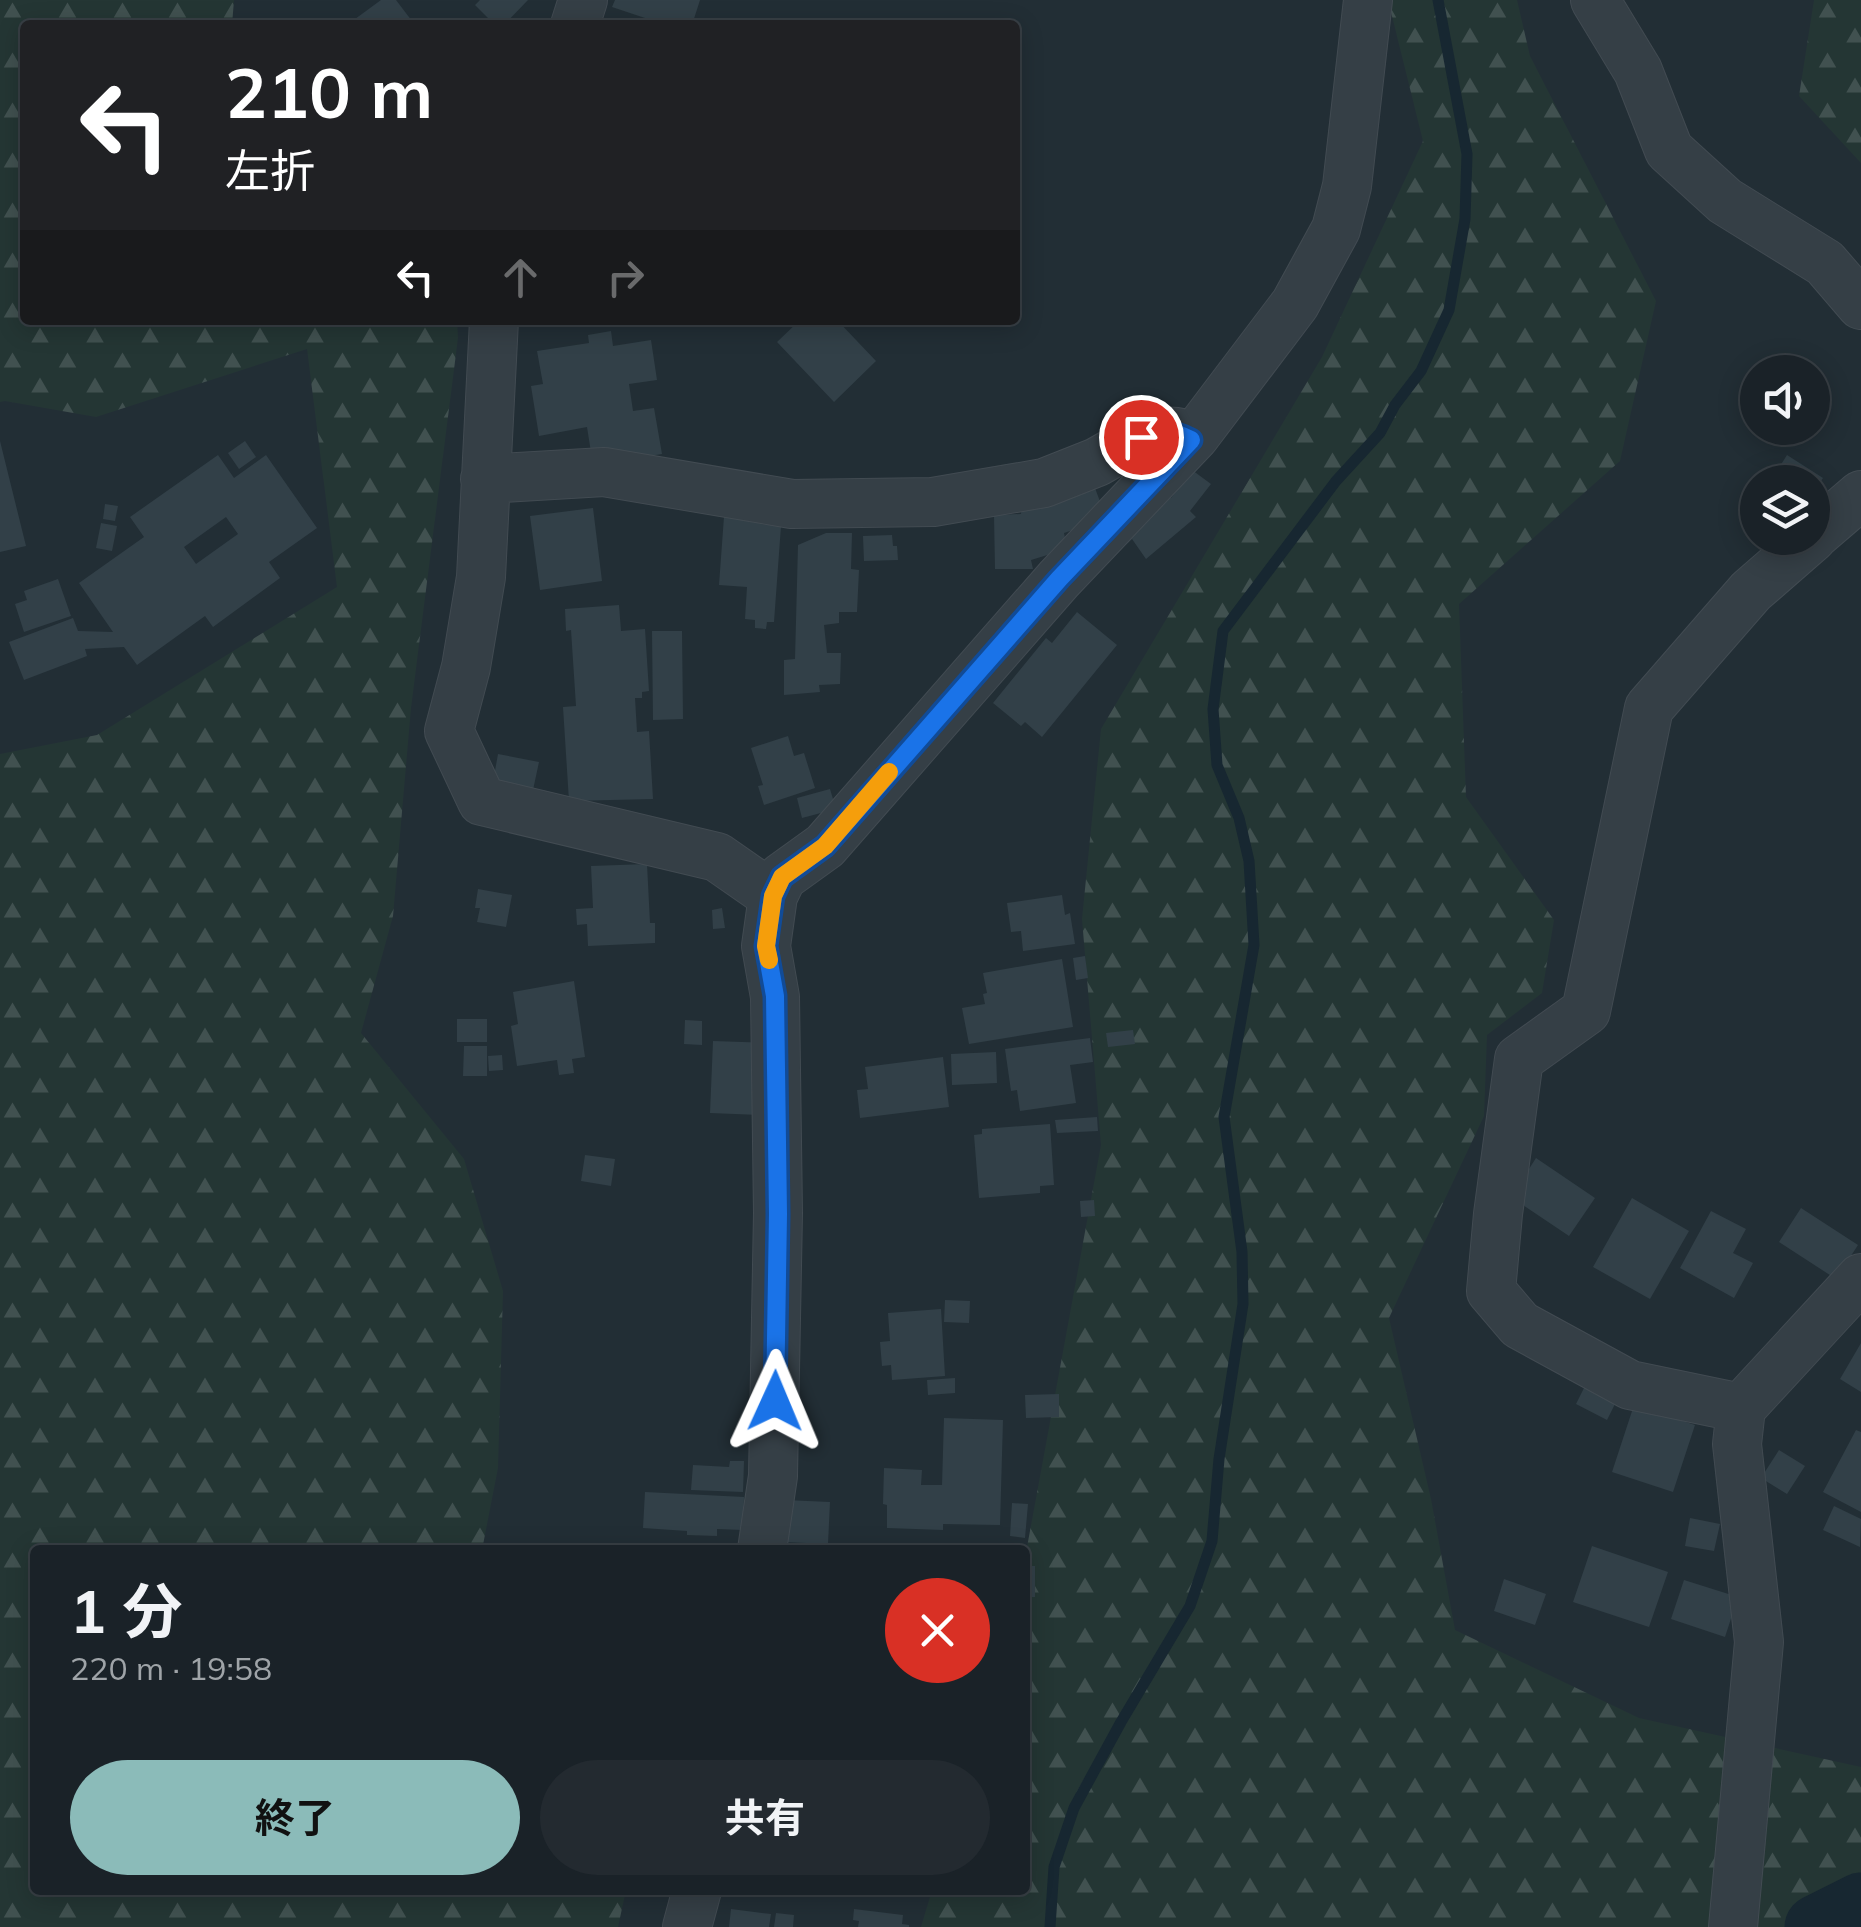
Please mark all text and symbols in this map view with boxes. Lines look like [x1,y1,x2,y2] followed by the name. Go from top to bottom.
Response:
[225,48,433,136] text: 210 m
[60,60,190,190] icon: left
[225,142,315,198] text: 左折
[388,250,443,305] icon: left
[493,250,548,305] icon: ahead
[598,250,653,305] icon: right
[1740,355,1830,555] map controls
[1740,355,1830,445] button: sound
[1099,395,1184,480] pin
[1114,410,1169,465] icon: arrive
[1740,465,1830,555] button: layers
[723,1349,827,1453] position arrow
[70,1573,182,1648] text: 1 分
[885,1578,990,1683] button: close
[70,1648,272,1688] text: 220 m · 19:58
[70,1760,520,1875] button: 終了
[540,1760,990,1875] button: 共有

